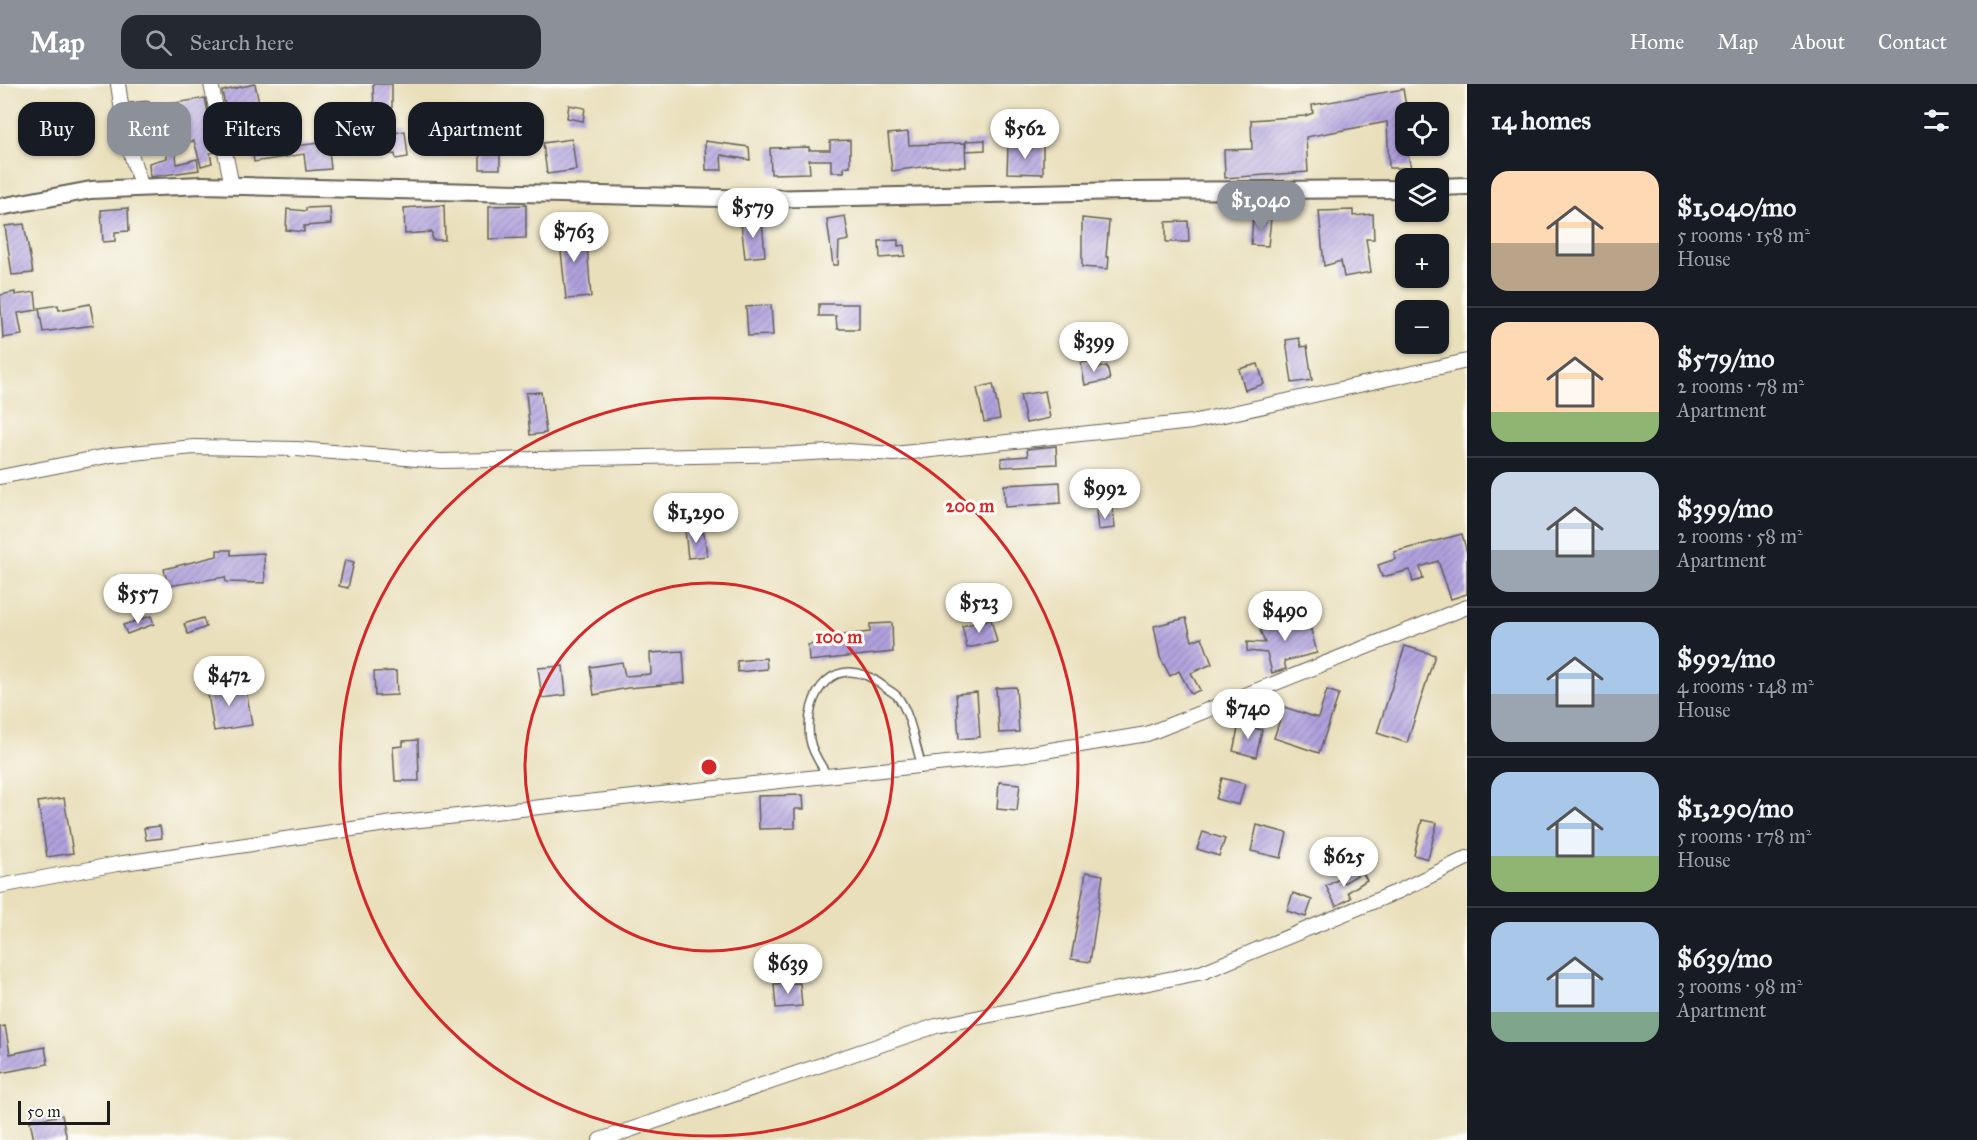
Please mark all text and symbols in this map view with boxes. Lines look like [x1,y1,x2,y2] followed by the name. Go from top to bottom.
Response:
[121,15,541,69] search box
[30,25,85,60] text: Map
[142,26,175,59] icon: search
[190,29,294,56] text: Search here
[1629,29,1684,55] text: Home
[1717,29,1758,55] text: Map
[1791,29,1845,55] text: About
[1878,29,1947,55] text: Contact
[18,102,95,156] chip: Buy
[107,102,191,156] chip: Rent
[203,102,302,156] chip: Filters
[314,102,396,156] chip: New
[408,102,544,156] chip: Apartment
[1395,102,1449,354] map controls
[1395,102,1449,156] button: locate
[1491,104,1591,136] text: 14 homes
[1920,104,1953,137] icon: filters
[989,109,1061,160] pin: $562
[1004,116,1046,140] text: $562
[1395,168,1449,222] button: layers
[1212,181,1310,232] pin: $1,040
[717,188,789,239] pin: $579
[1231,188,1291,212] text: $1,040
[1677,191,1796,223] text: $1,040/mo
[732,195,774,219] text: $579
[1539,195,1611,267] icon: home
[538,212,610,263] pin: $763
[554,219,594,243] text: $763
[1677,223,1810,247] text: 5 rooms · 158 m²
[1395,234,1449,288] button: +
[1677,247,1731,271] text: House
[1395,300,1449,354] button: −
[1058,322,1130,373] pin: $399
[1073,329,1115,353] text: $399
[1677,342,1775,374] text: $579/mo
[1539,346,1611,418] icon: home
[1677,374,1804,398] text: 2 rooms · 78 m²
[1677,398,1766,422] text: Apartment
[1069,469,1141,520] pin: $992
[1083,476,1127,500] text: $992
[1677,492,1773,524] text: $399/mo
[647,493,745,544] pin: $1,290
[946,495,995,517] text: 200 m
[1539,496,1611,568] icon: home
[667,500,725,524] text: $1,290
[1677,524,1803,548] text: 2 rooms · 58 m²
[1677,548,1766,572] text: Apartment
[102,574,174,625] pin: $557
[117,581,159,605] text: $557
[943,583,1015,634] pin: $523
[959,590,999,614] text: $523
[1249,591,1321,642] pin: $490
[1262,598,1308,622] text: $490
[816,626,863,648] text: 100 m
[1677,642,1775,674] text: $992/mo
[1539,646,1611,718] icon: home
[193,656,265,707] pin: $472
[208,663,250,687] text: $472
[1677,674,1814,698] text: 4 rooms · 148 m²
[1212,689,1284,740] pin: $740
[1226,696,1271,720] text: $740
[1677,698,1731,722] text: House
[699,757,719,777] centre of rings
[1677,792,1794,824] text: $1,290/mo
[1539,796,1611,868] icon: home
[1677,824,1812,848] text: 5 rooms · 178 m²
[1308,837,1380,888] pin: $625
[1323,844,1365,868] text: $625
[1677,848,1731,872] text: House
[1677,942,1772,974] text: $639/mo
[752,944,824,995] pin: $639
[1539,946,1611,1018] icon: home
[768,951,809,975] text: $639
[1677,974,1802,998] text: 3 rooms · 98 m²
[1677,998,1766,1022] text: Apartment
[18,1098,110,1126] scale bar
[27,1102,61,1121] text: 50 m

